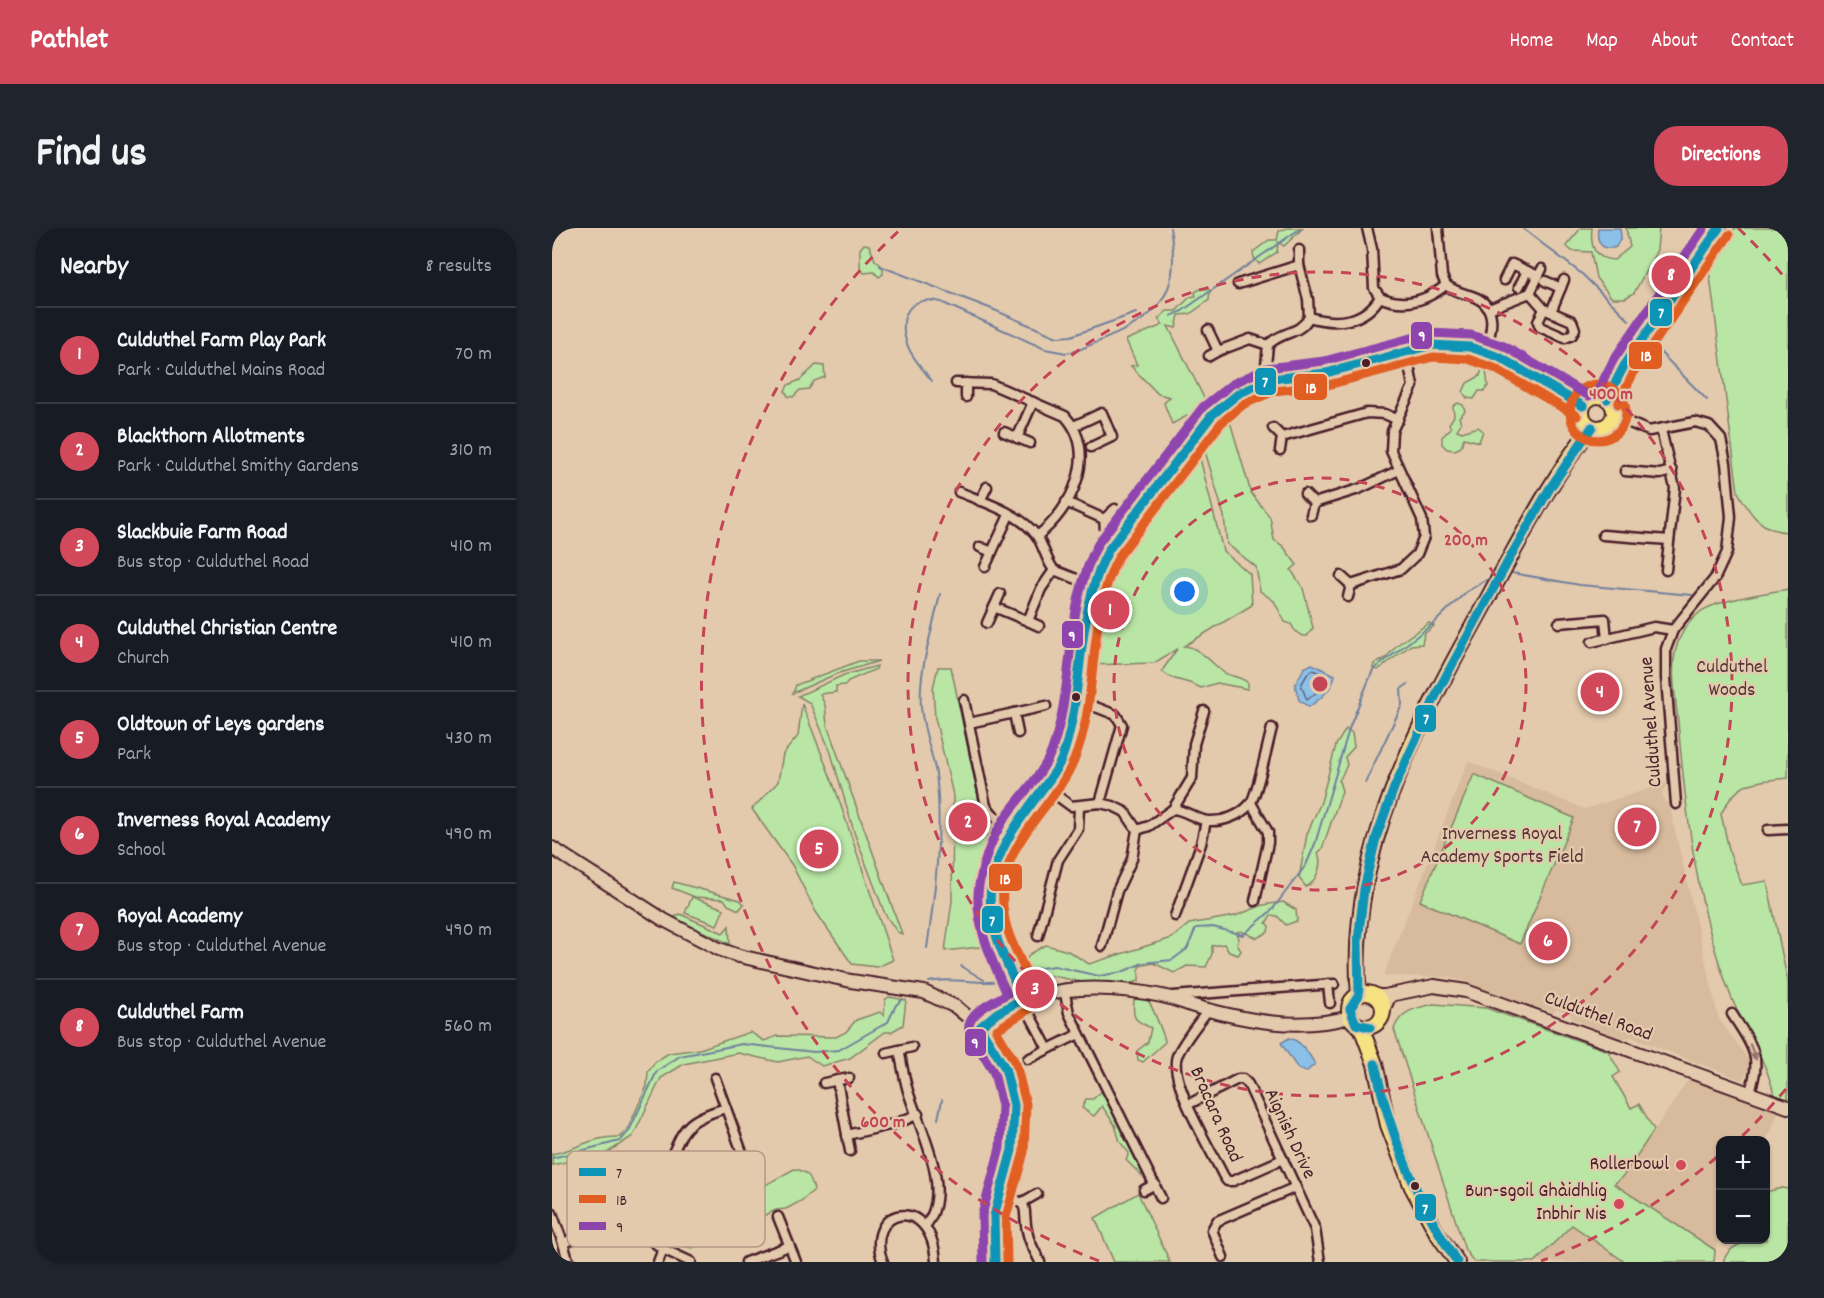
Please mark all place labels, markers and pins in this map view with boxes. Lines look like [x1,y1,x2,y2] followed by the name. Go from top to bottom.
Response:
[1652,252,1690,298] pin: 8
[1360,357,1372,369] unlabelled marker
[1090,588,1130,632] pin: 1
[1580,670,1620,714] pin: 4
[1310,674,1330,694] centre of rings
[1070,691,1082,703] unlabelled marker
[948,800,988,844] pin: 2
[1618,804,1656,850] pin: 7
[800,826,838,872] pin: 5
[1528,918,1568,964] pin: 6
[1016,966,1054,1011] pin: 3
[1589,1151,1669,1179] place label: Rollerbowl
[1674,1158,1688,1172] marker: Rollerbowl
[1465,1178,1607,1229] place label: Bun-sgoil Ghàidhlig Inbhir Nis
[1409,1180,1421,1192] unlabelled marker
[1612,1197,1626,1211] marker: Bun-sgoil Ghàidhlig Inbhir Nis

